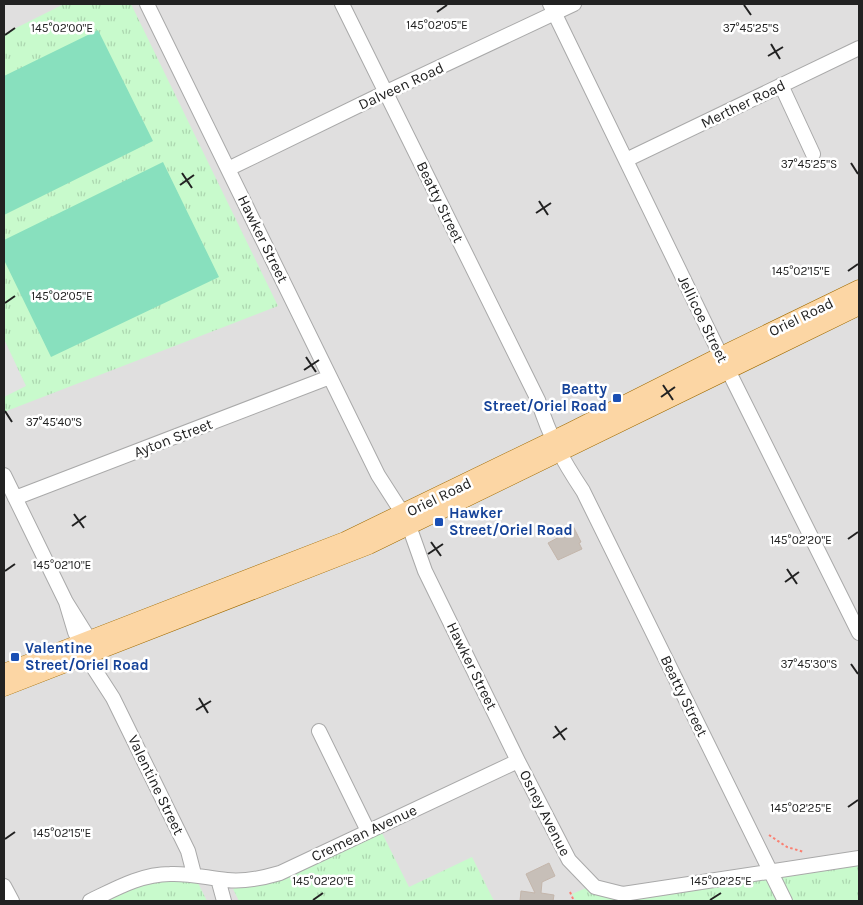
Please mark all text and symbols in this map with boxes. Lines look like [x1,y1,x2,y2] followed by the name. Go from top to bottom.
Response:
[406,18,468,32] text: 145°02'05"E
[31,21,93,35] text: 145°02'00"E
[723,21,779,35] text: 37°45'25"S
[355,58,447,114] street label: Dalveen Road
[698,76,788,132] street label: Merther Road
[781,157,837,171] text: 37°45'25"S
[413,158,468,246] street label: Beatty Street
[234,192,292,286] street label: Hawker Street
[772,264,830,278] text: 145°02'15"E
[674,272,732,366] street label: Jellicoe Street
[31,289,93,303] text: 145°02'05"E
[766,294,836,340] street label: Oriel Road
[483,380,607,415] place label: Beatty Street/Oriel Road
[611,392,623,404] marker: Beatty Street/Oriel Road
[26,415,82,429] text: 37°45'40"S
[131,415,215,461] street label: Ayton Street
[404,474,474,520] street label: Oriel Road
[449,504,573,539] place label: Hawker Street/Oriel Road
[433,516,445,528] marker: Hawker Street/Oriel Road
[770,533,832,547] text: 145°02'20"E
[33,558,91,572] text: 145°02'10"E
[443,619,501,713] street label: Hawker Street
[25,639,149,674] place label: Valentine Street/Oriel Road
[9,651,21,663] marker: Valentine Street/Oriel Road
[657,652,712,740] street label: Beatty Street
[780,657,838,671] text: 37°45'30"S
[124,732,188,838] street label: Valentine Street
[516,767,574,859] street label: Osney Avenue
[308,801,420,865] street label: Cremean Avenue
[770,801,832,815] text: 145°02'25"E
[33,826,91,840] text: 145°02'15"E
[292,874,354,888] text: 145°02'20"E
[690,874,752,888] text: 145°02'25"E

